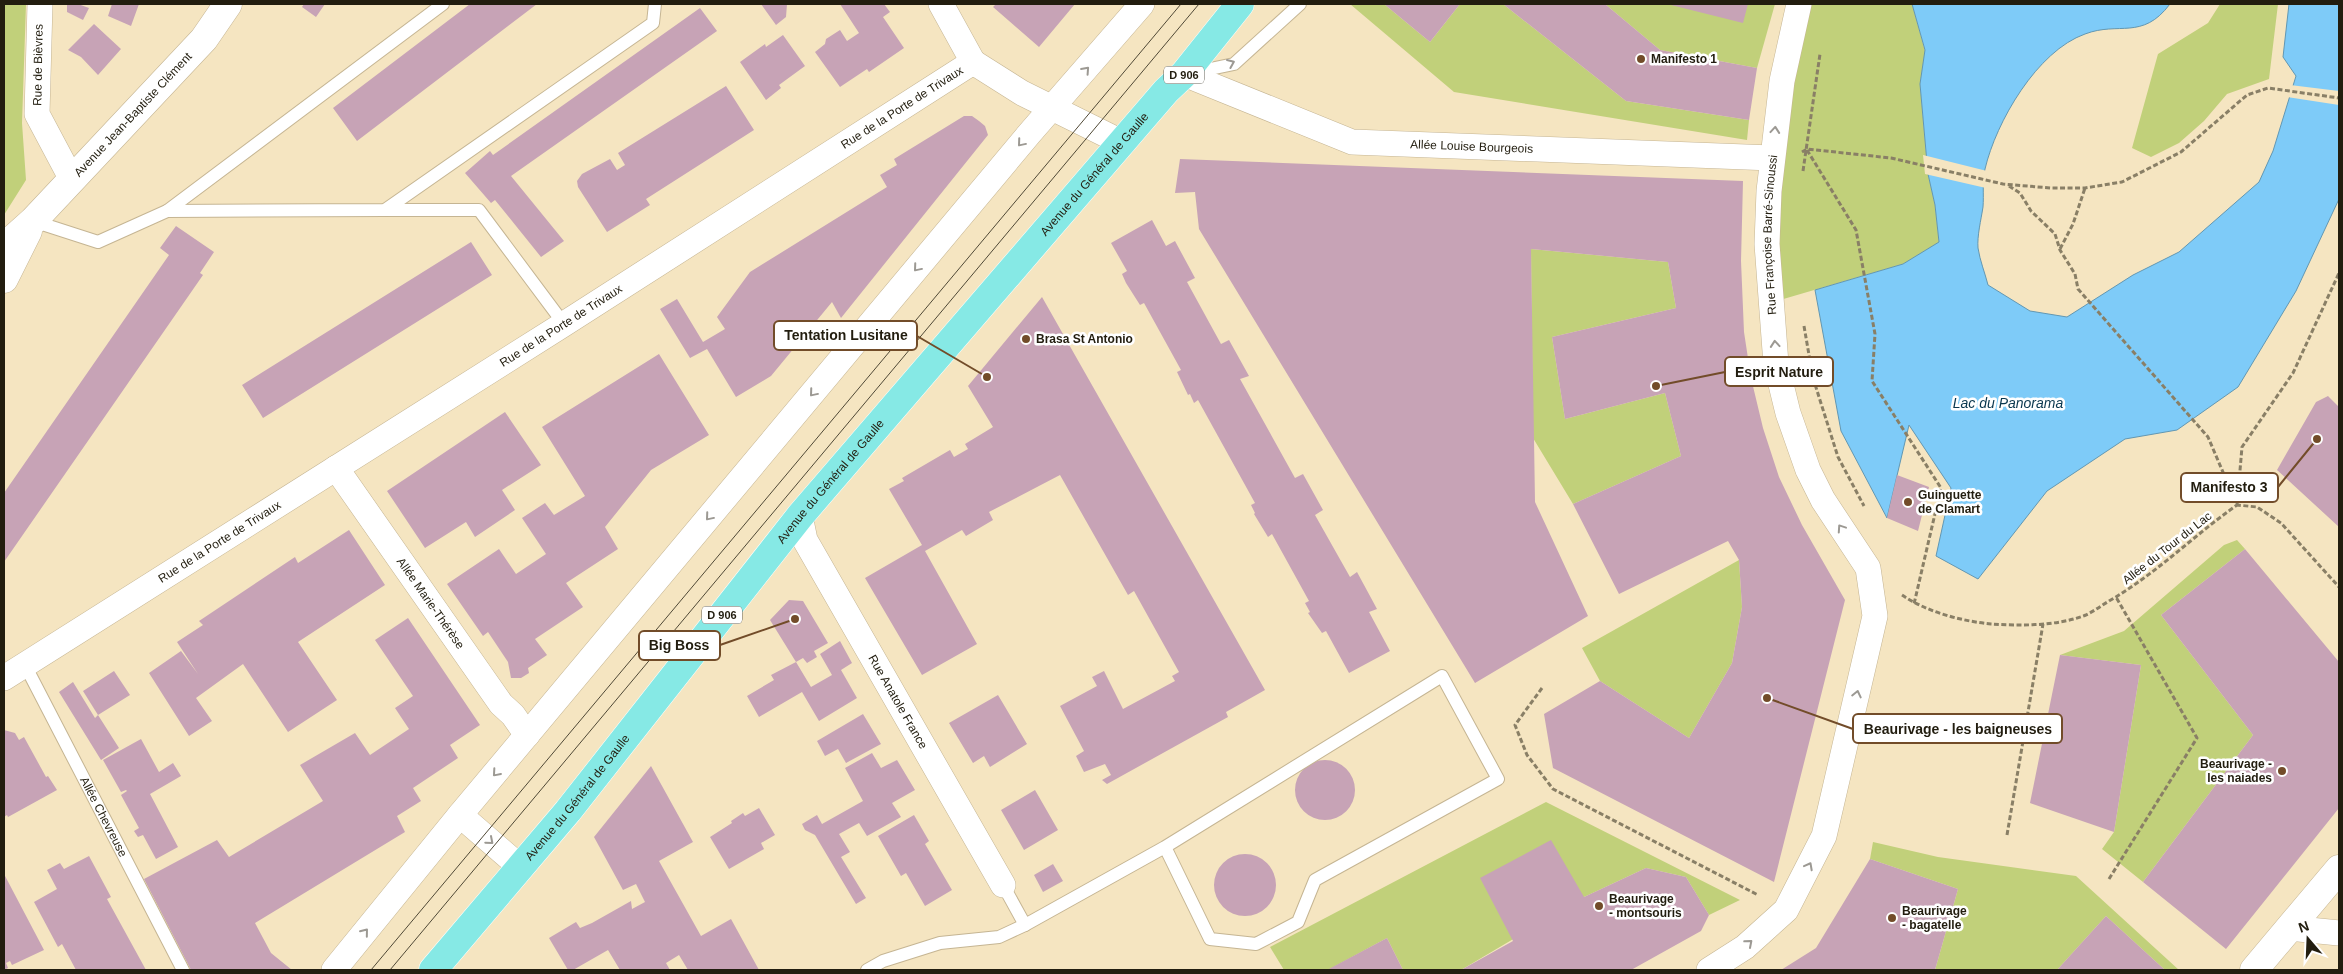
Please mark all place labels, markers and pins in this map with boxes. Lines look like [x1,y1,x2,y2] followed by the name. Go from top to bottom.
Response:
[1651,52,1717,66] place label: Manifesto 1
[1635,53,1647,65] marker: Manifesto 1
[774,321,917,350] callout: Tentation Lusitane
[1036,332,1133,346] place label: Brasa St Antonio
[1020,333,1032,345] marker: Brasa St Antonio
[1725,357,1833,386] callout: Esprit Nature
[2181,473,2278,502] callout: Manifesto 3
[1918,488,1982,516] place label: Guinguette de Clamart
[1902,496,1914,508] marker: Guinguette de Clamart
[639,631,720,660] callout: Big Boss
[1853,714,2062,743] callout: Beaurivage - les baigneuses
[2200,757,2272,785] place label: Beaurivage - les naiades
[2276,765,2288,777] marker: Beaurivage - les naiades
[1609,892,1682,920] place label: Beaurivage - montsouris
[1593,900,1605,912] marker: Beaurivage - montsouris
[1902,904,1967,932] place label: Beaurivage - bagatelle
[1886,912,1898,924] marker: Beaurivage - bagatelle

